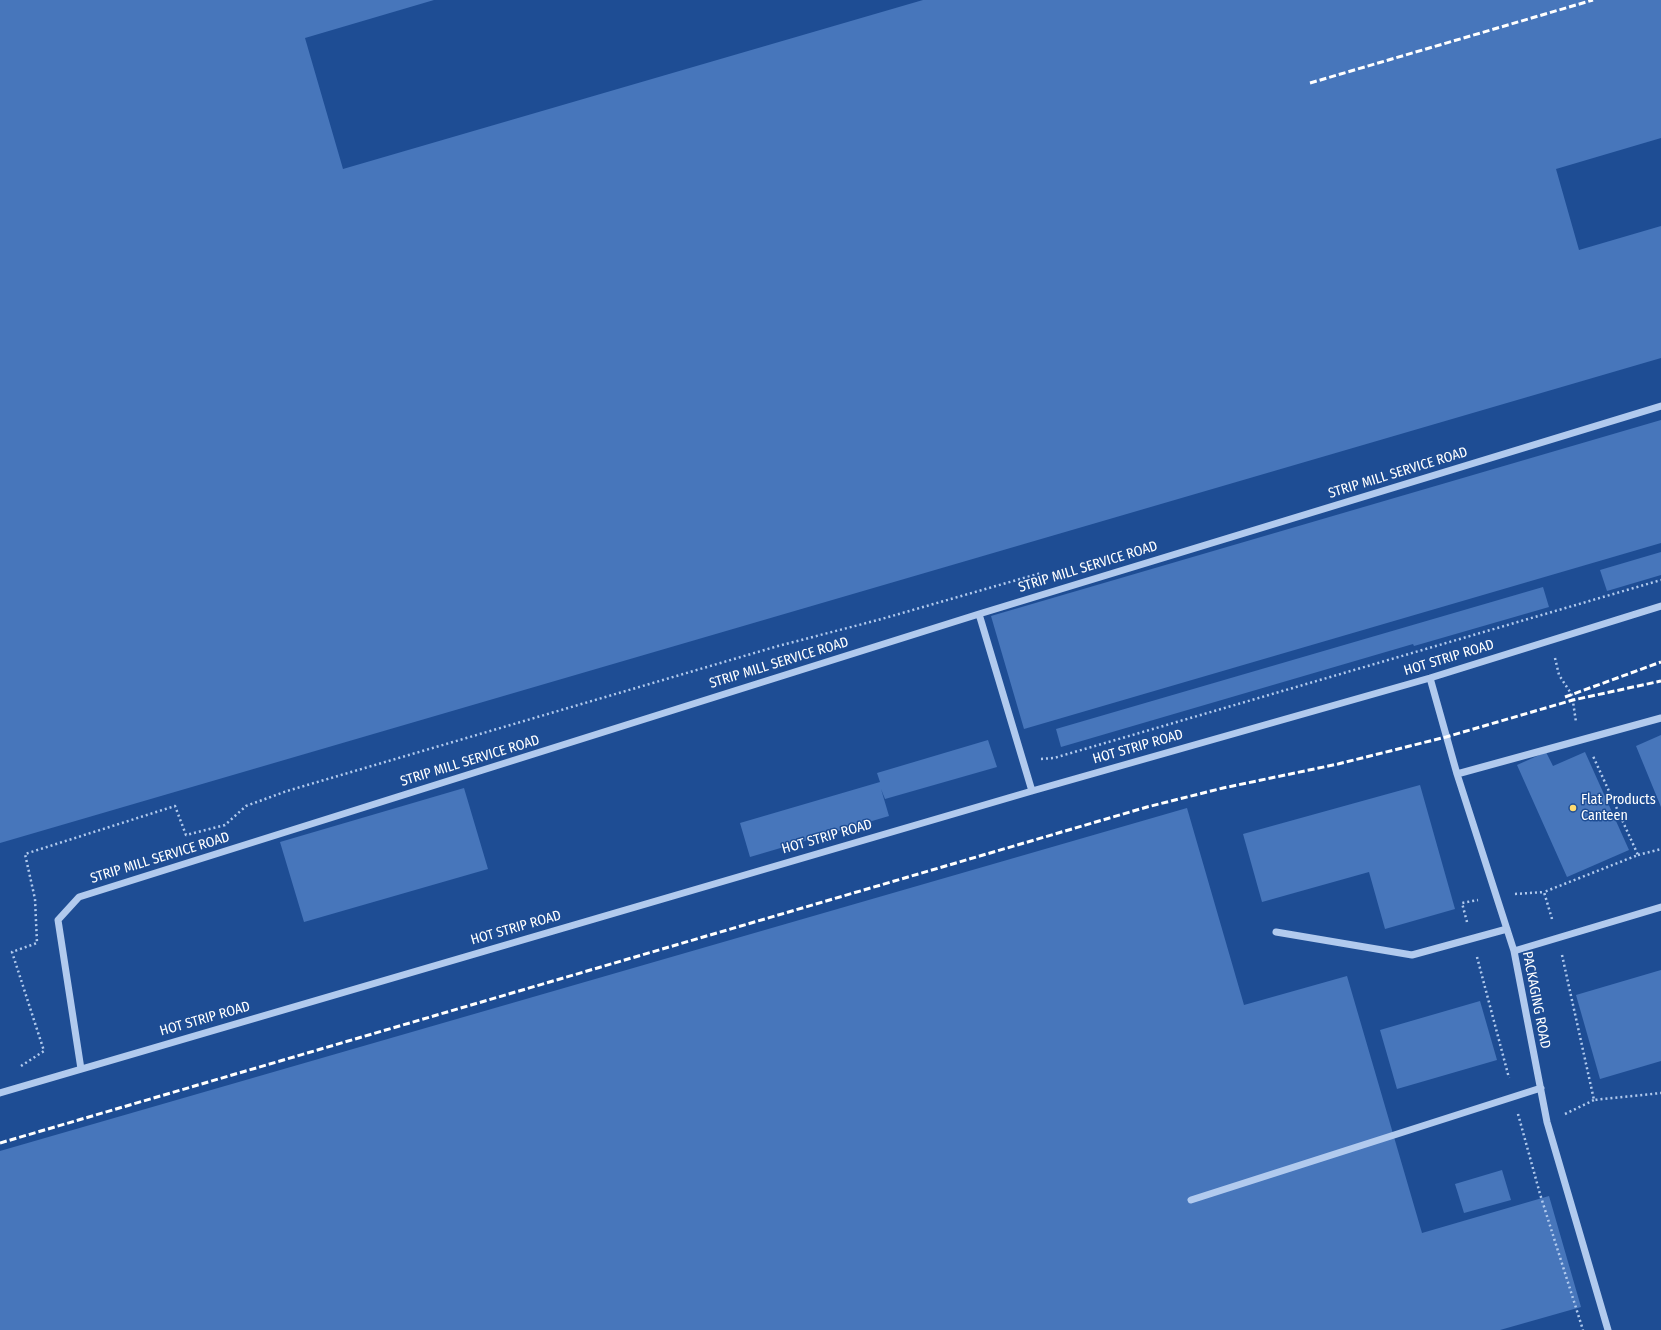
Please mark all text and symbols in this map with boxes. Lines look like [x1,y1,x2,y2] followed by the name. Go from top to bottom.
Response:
[1326,444,1470,502] street label: STRIP MILL SERVICE ROAD
[1016,538,1160,596] street label: STRIP MILL SERVICE ROAD
[707,634,851,692] street label: STRIP MILL SERVICE ROAD
[1402,636,1496,680] street label: HOT STRIP ROAD
[1091,726,1185,768] street label: HOT STRIP ROAD
[398,732,542,790] street label: STRIP MILL SERVICE ROAD
[1581,792,1656,824] place label: Flat Products Canteen
[1568,803,1578,813] marker: Flat Products Canteen
[780,816,874,858] street label: HOT STRIP ROAD
[88,829,232,887] street label: STRIP MILL SERVICE ROAD
[469,907,563,949] street label: HOT STRIP ROAD
[1518,950,1554,1050] street label: PACKAGING ROAD
[158,998,252,1040] street label: HOT STRIP ROAD

